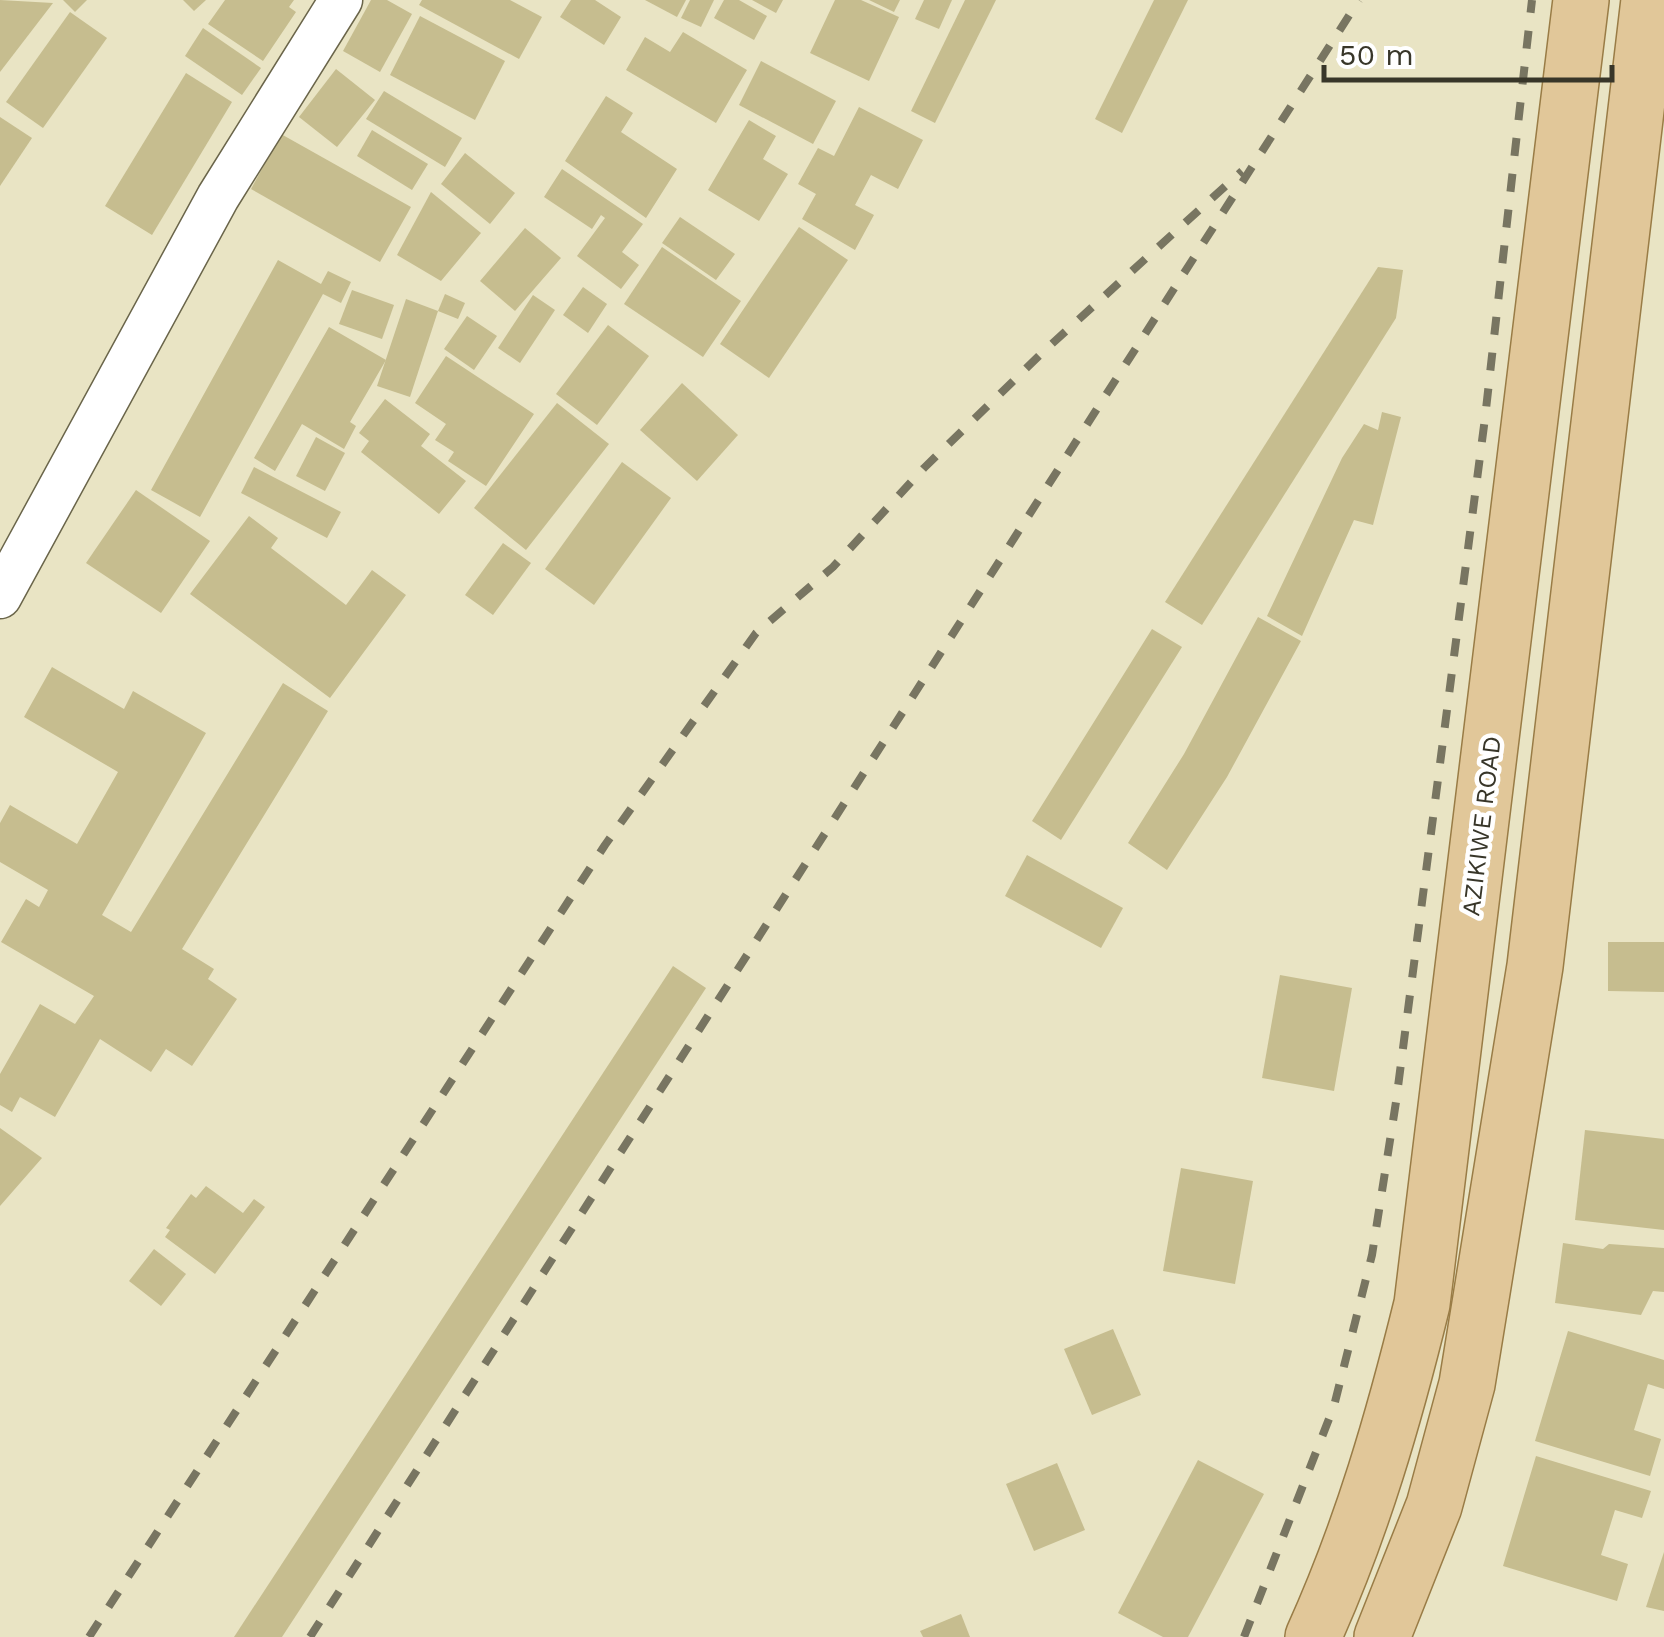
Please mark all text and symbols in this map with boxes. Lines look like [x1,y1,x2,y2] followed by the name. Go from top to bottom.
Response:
[1324,20,1612,82] scale bar
[1339,37,1414,72] text: 50 m
[1456,734,1507,918] street label: AZIKIWE ROAD

